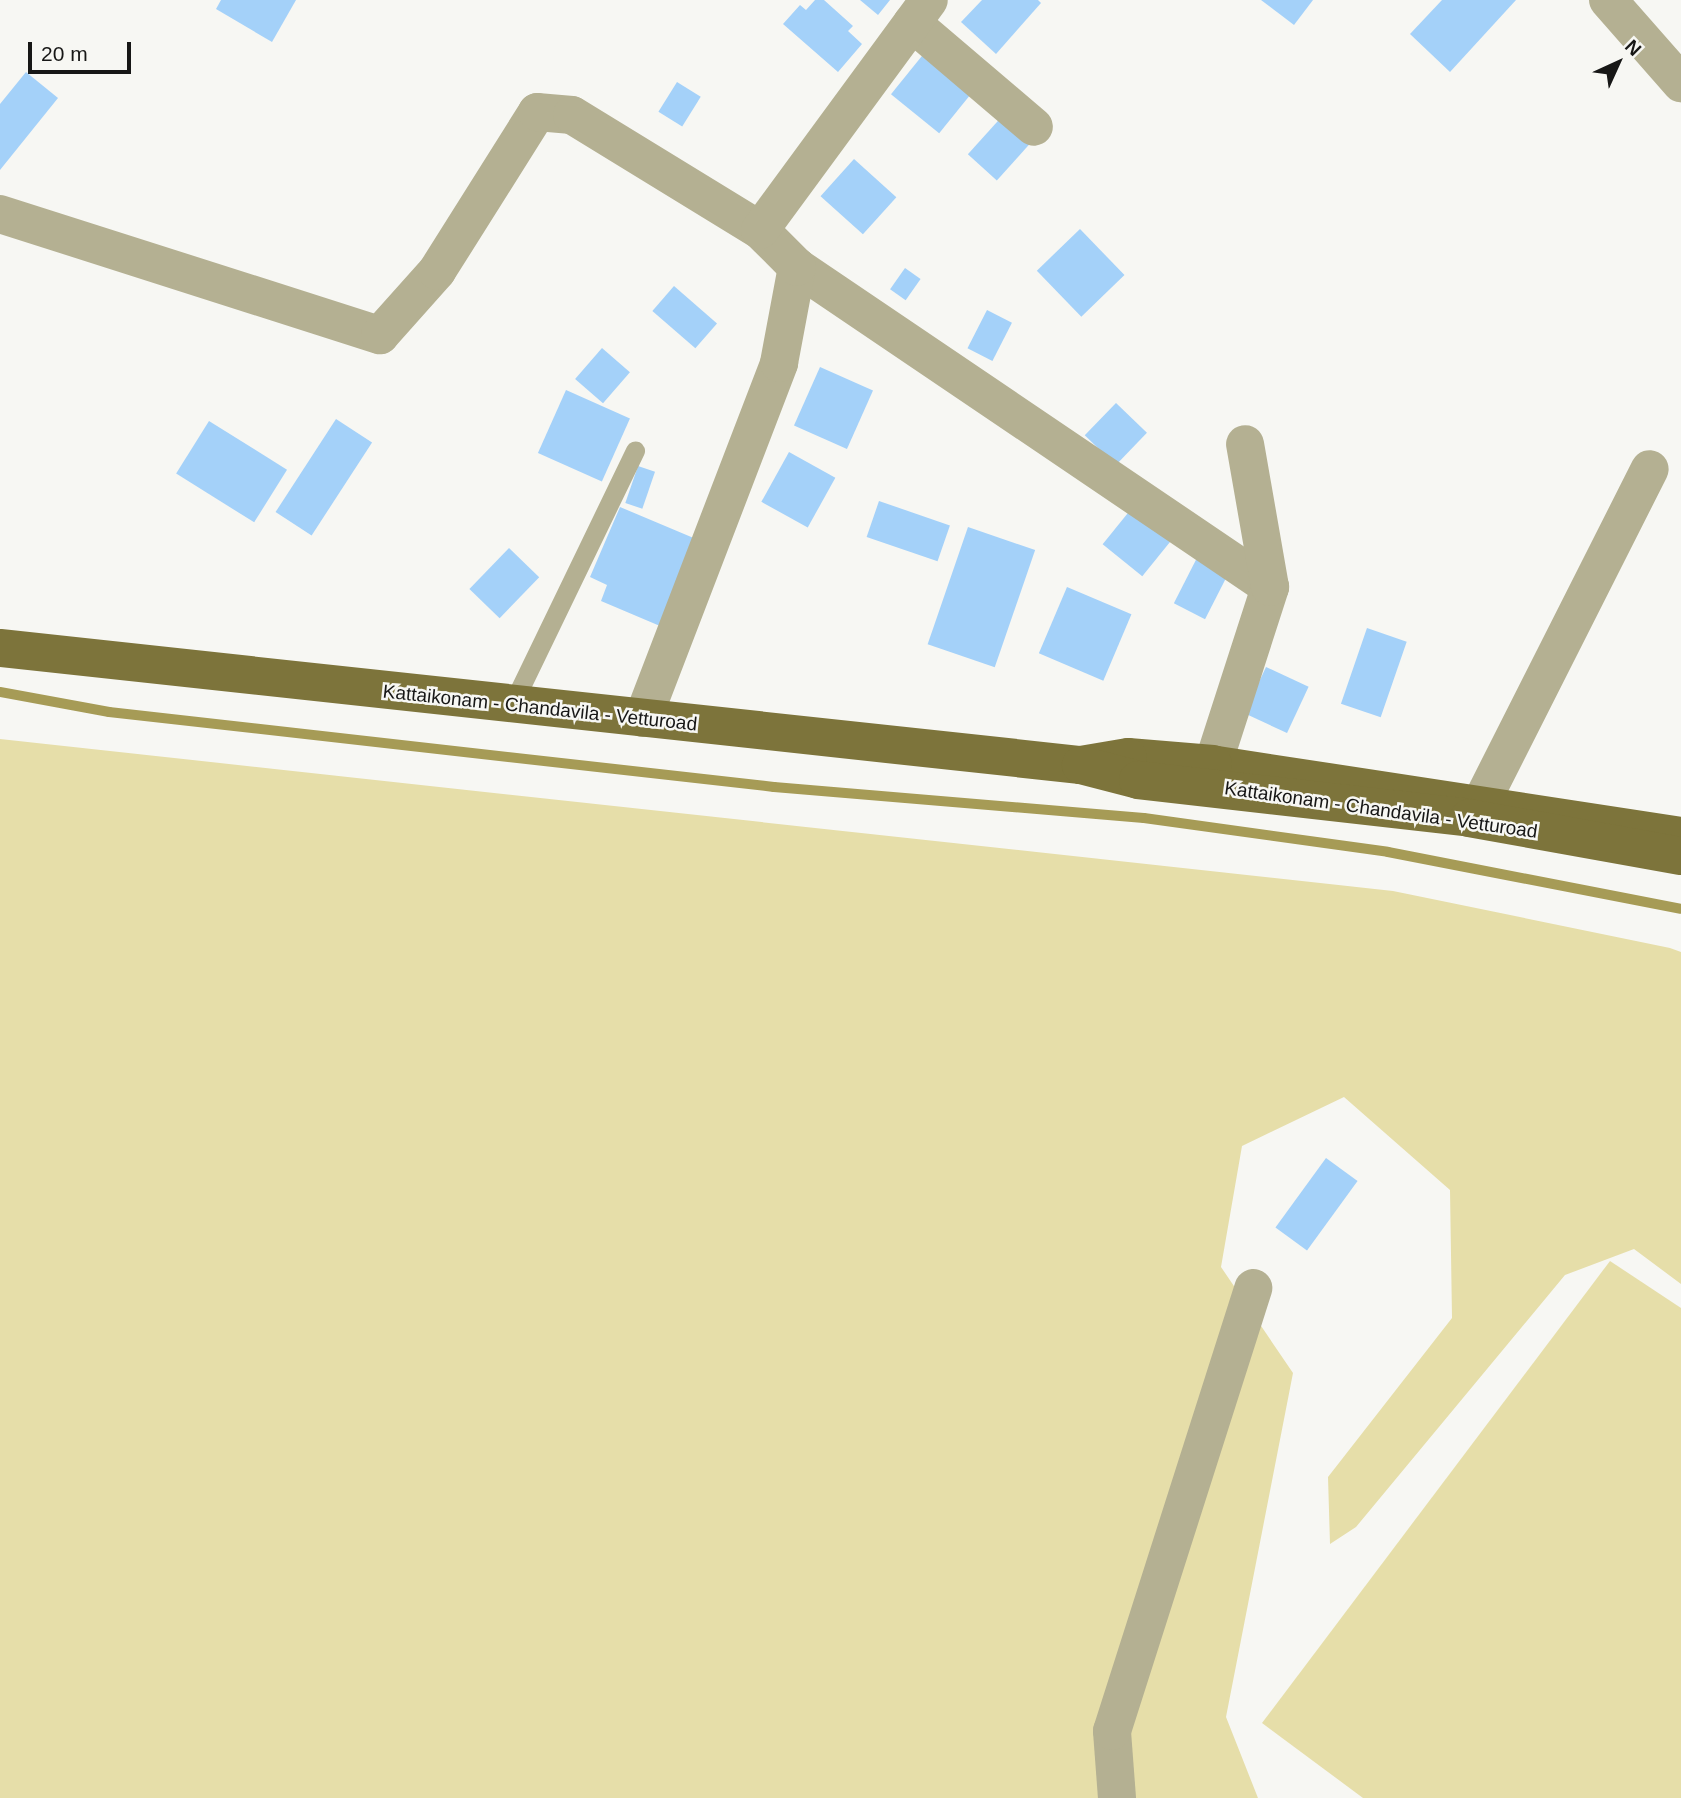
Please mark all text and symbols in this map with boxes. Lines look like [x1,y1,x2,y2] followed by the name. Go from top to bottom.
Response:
[32,28,135,72] scale bar
[1583,28,1653,98] north arrow
[1621,36,1645,60] text: N
[41,42,88,65] text: 20 m
[382,680,698,736] street label: Kattaikonam - Chandavila - Vetturoad
[1223,777,1539,843] street label: Kattaikonam - Chandavila - Vetturoad

